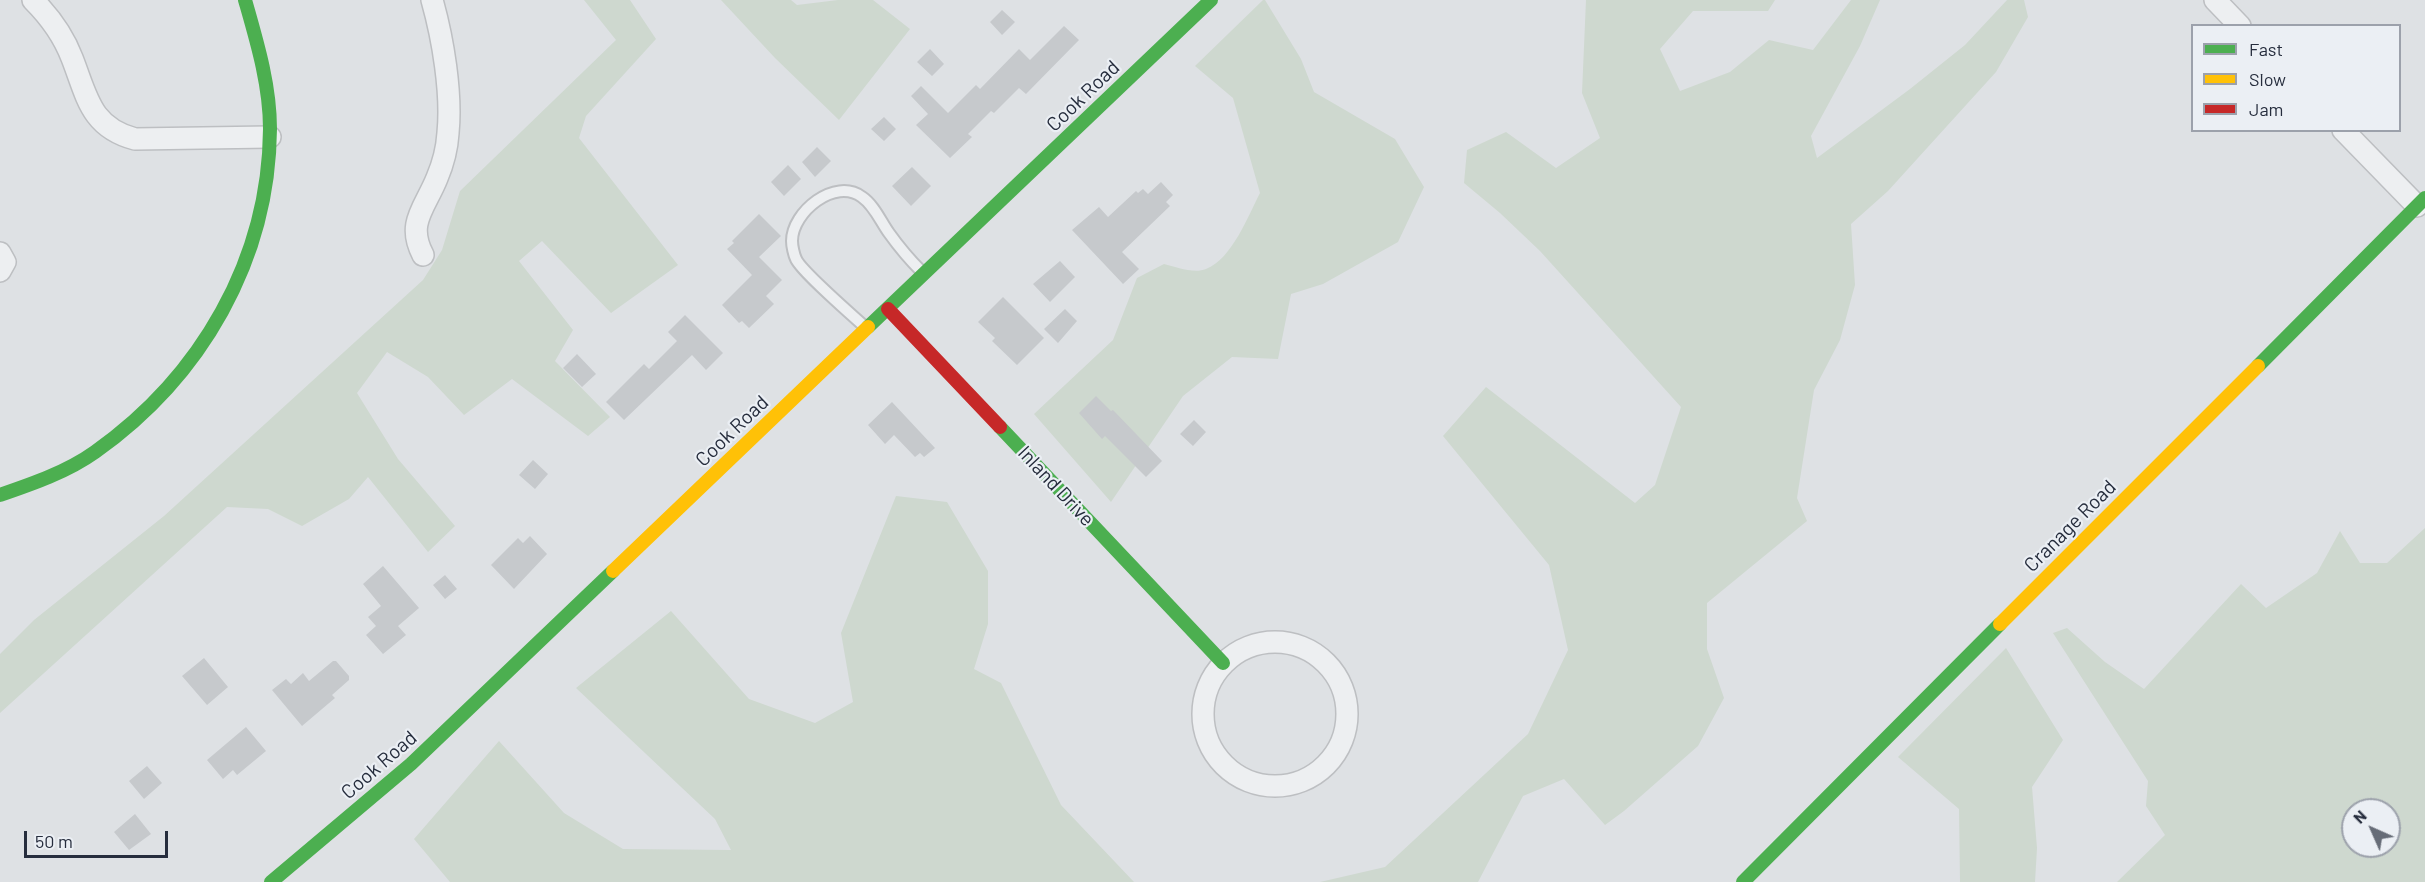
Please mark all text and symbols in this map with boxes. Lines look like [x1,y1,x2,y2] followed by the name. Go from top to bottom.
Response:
[2191,24,2401,132] legend
[2249,38,2283,60] text: Fast
[1042,55,1124,137] street label: Cook Road
[2249,68,2286,90] text: Slow
[2249,98,2283,120] text: Jam
[691,390,773,472] street label: Cook Road
[1013,441,1099,531] street label: Inland Drive
[2019,475,2121,577] street label: Cranage Road
[336,726,422,804] street label: Cook Road
[2341,798,2401,858] north arrow
[2349,806,2370,827] text: N
[27,819,171,857] scale bar
[35,830,73,852] text: 50 m

